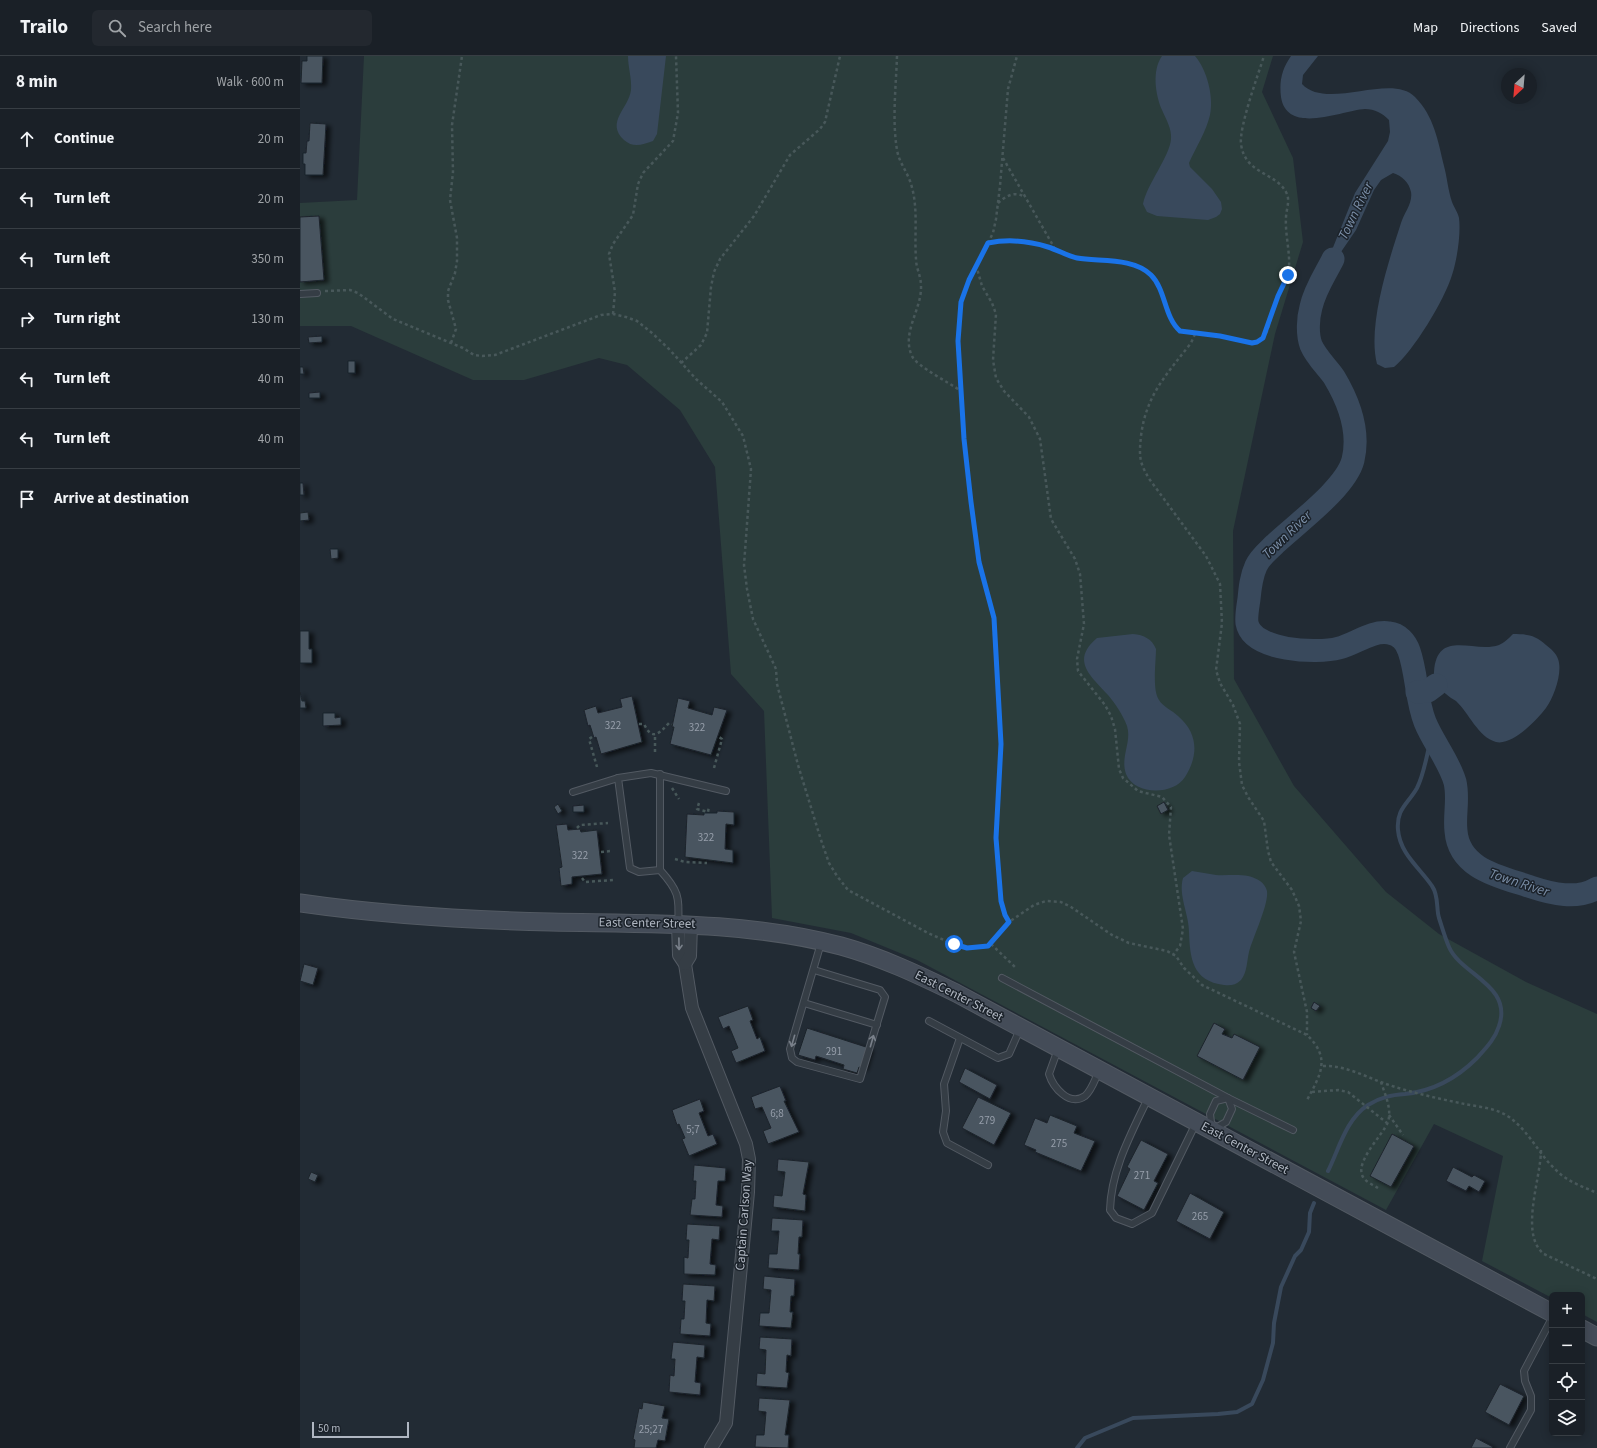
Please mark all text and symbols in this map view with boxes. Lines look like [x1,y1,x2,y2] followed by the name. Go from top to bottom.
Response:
[92,10,372,46] search box
[20,14,68,41] text: Trailo
[106,17,128,39] icon: search
[138,17,212,38] text: Search here
[1413,18,1438,38] text: Map
[1460,18,1519,38] text: Directions
[1541,18,1577,38] text: Saved
[1501,68,1537,104] north arrow
[16,70,57,94] text: 8 min
[216,73,284,91] text: Walk · 600 m
[16,128,38,150] icon: ahead
[54,128,114,149] text: Continue
[258,130,284,148] text: 20 m
[1333,178,1379,243] water label: Town River
[16,188,38,210] icon: left
[54,188,110,209] text: Turn left
[258,190,284,208] text: 20 m
[16,248,38,270] icon: left
[54,248,110,269] text: Turn left
[251,250,284,268] text: 350 m
[1279,266,1297,284] route end
[16,308,38,330] icon: right
[54,308,120,329] text: Turn right
[251,310,284,328] text: 130 m
[16,368,38,390] icon: left
[54,368,110,389] text: Turn left
[258,370,284,388] text: 40 m
[16,428,38,450] icon: left
[54,428,110,449] text: Turn left
[258,430,284,448] text: 40 m
[16,488,38,510] icon: arrive
[54,488,189,509] text: Arrive at destination
[1258,505,1317,564] water label: Town River
[605,718,621,733] house number: 322
[689,720,705,735] house number: 322
[698,830,714,845] house number: 322
[572,848,588,863] house number: 322
[1486,864,1553,902] water label: Town River
[598,913,696,933] street label: East Center Street
[945,935,963,953] route start
[675,937,683,950] one-way arrow
[912,966,1007,1026] street label: East Center Street
[789,1034,796,1047] one-way arrow
[869,1035,876,1048] one-way arrow
[826,1044,842,1059] house number: 291
[770,1106,784,1121] house number: 6;8
[979,1113,995,1128] house number: 279
[1198,1117,1293,1179] street label: East Center Street
[686,1122,700,1137] house number: 5;7
[1051,1136,1067,1151] house number: 275
[731,1159,757,1271] street label: Captain Carlson Way
[1134,1168,1150,1183] house number: 271
[1192,1209,1208,1224] house number: 265
[1549,1292,1585,1436] map controls
[1549,1292,1585,1328] button: +
[1549,1328,1585,1364] button: −
[1549,1364,1585,1400] button: locate
[1549,1400,1585,1436] button: layers
[312,1420,409,1439] scale bar
[318,1421,340,1436] text: 50 m
[639,1422,663,1437] house number: 25;27

